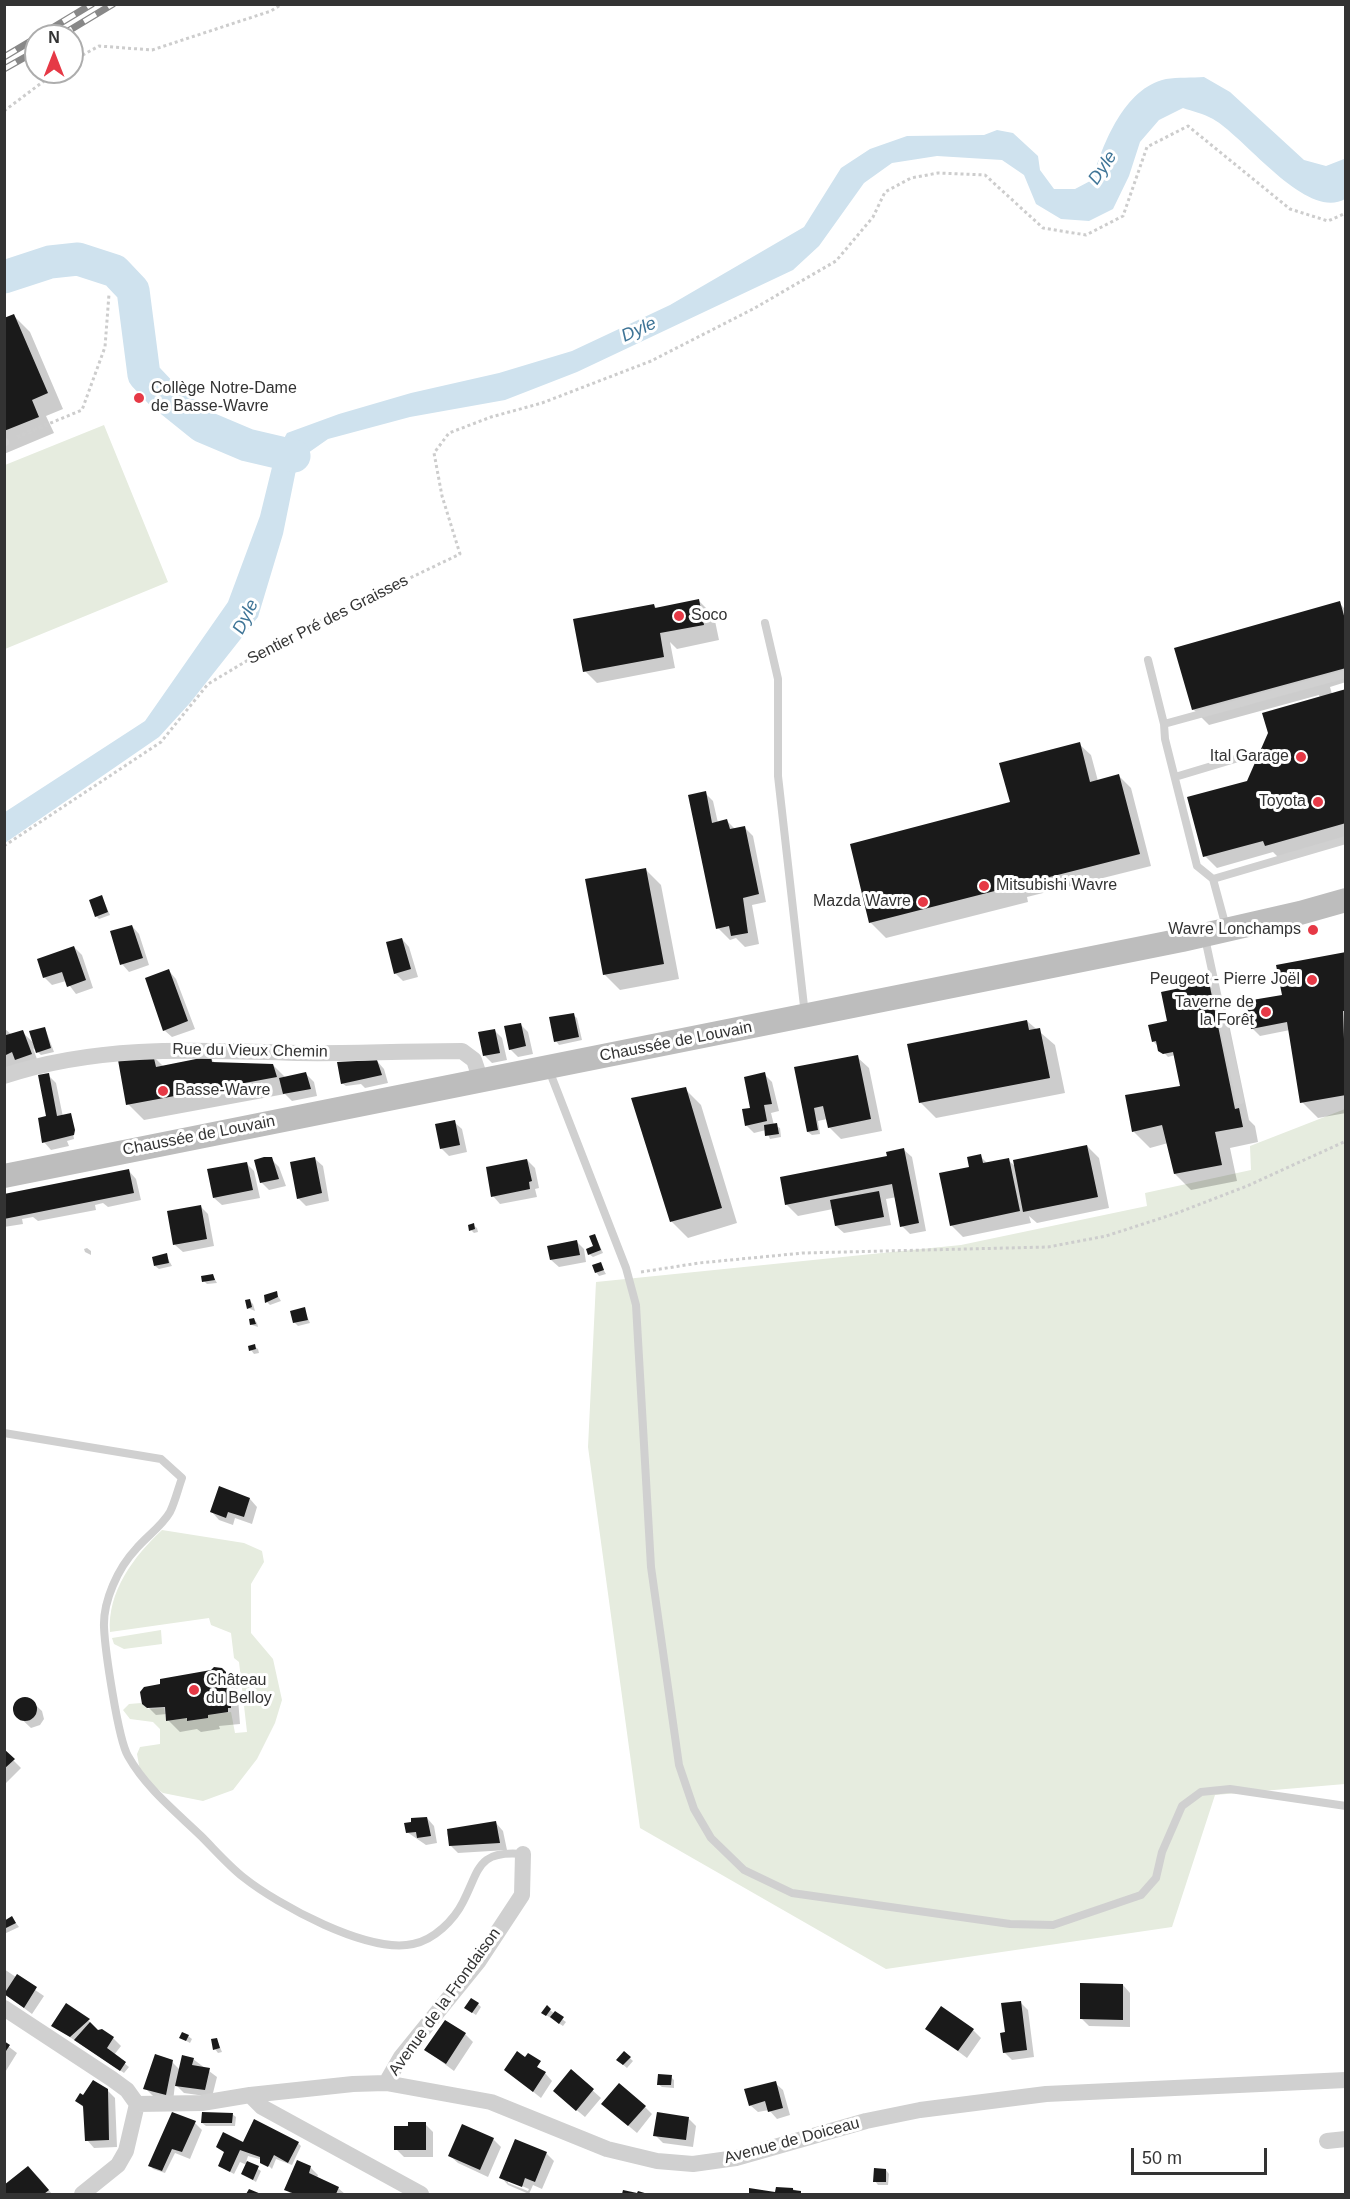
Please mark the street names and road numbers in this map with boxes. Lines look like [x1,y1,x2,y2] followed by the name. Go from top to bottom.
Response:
[244,571,412,669] street label: Sentier Pré des Graisses
[598,1018,754,1066] street label: Chaussée de Louvain
[172,1040,328,1062] street label: Rue du Vieux Chemin
[121,1112,277,1160] street label: Chaussée de Louvain
[385,1925,505,2079] street label: Avenue de la Frondaison
[722,2114,862,2168] street label: Avenue de Doiceau

